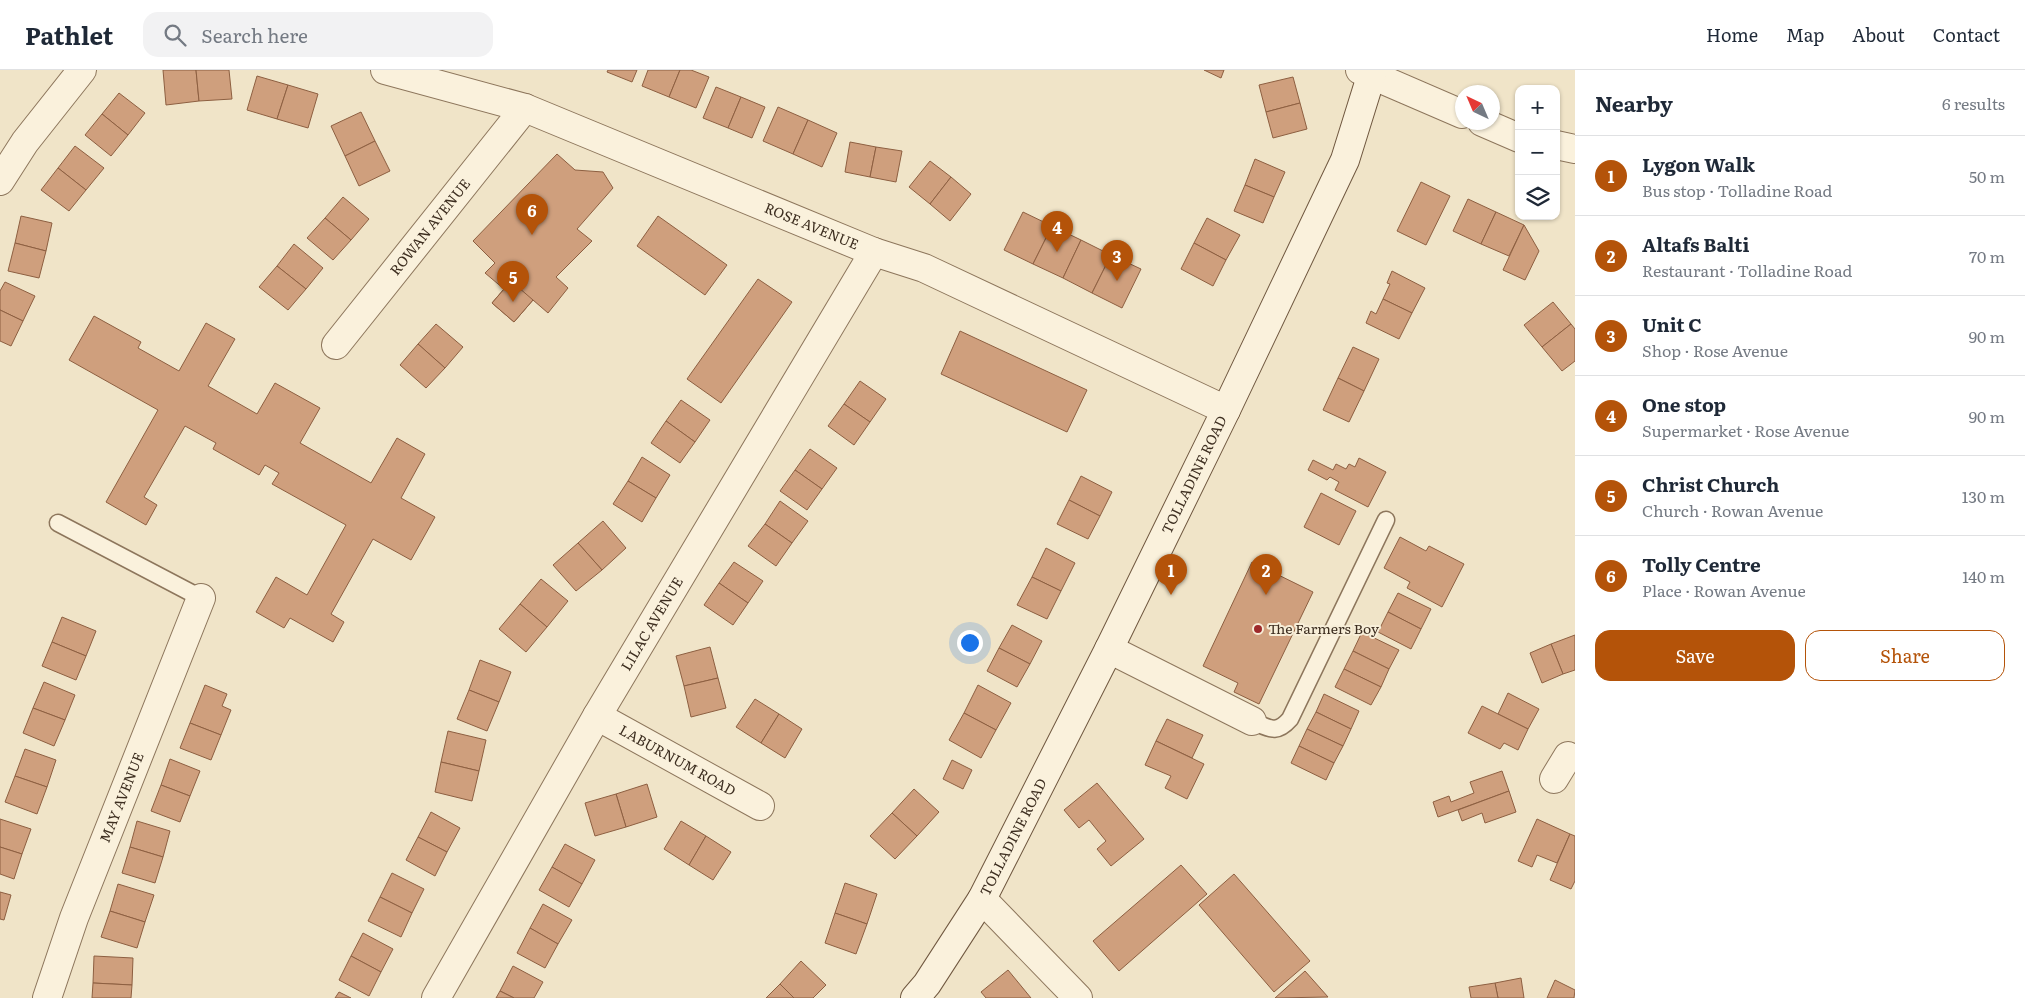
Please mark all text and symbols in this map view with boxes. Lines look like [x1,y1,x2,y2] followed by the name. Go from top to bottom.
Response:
[143,12,493,57] search box
[25,17,113,52] text: Pathlet
[161,21,189,49] icon: search
[201,21,308,49] text: Search here
[1706,21,1758,48] text: Home
[1786,21,1824,48] text: Map
[1852,21,1905,48] text: About
[1933,21,2000,48] text: Contact
[1455,85,1500,130] north arrow
[1515,85,1560,220] map controls
[1515,85,1560,130] button: +
[1595,87,1673,118] text: Nearby
[1942,91,2005,115] text: 6 results
[1515,130,1560,175] button: −
[1642,150,1755,178] text: Lygon Walk
[1608,164,1614,188] text: 1
[1969,164,2005,188] text: 50 m
[385,174,474,279] street label: ROWAN AVENUE
[1515,175,1560,220] button: layers
[1642,178,1832,202] text: Bus stop · Tolladine Road
[516,194,548,235] pin: 6
[762,197,862,254] street label: ROSE AVENUE
[1041,211,1073,252] pin: 4
[1642,230,1749,258] text: Altafs Balti
[1101,240,1133,281] pin: 3
[1607,244,1615,268] text: 2
[1969,244,2005,268] text: 70 m
[1642,258,1852,282] text: Restaurant · Tolladine Road
[497,261,529,302] pin: 5
[1642,310,1702,338] text: Unit C
[1607,324,1615,348] text: 3
[1969,324,2005,348] text: 90 m
[1642,338,1788,362] text: Shop · Rose Avenue
[1642,390,1726,418] text: One stop
[1606,404,1616,428] text: 4
[1969,404,2005,428] text: 90 m
[1156,412,1231,537] street label: TOLLADINE ROAD
[1642,418,1849,442] text: Supermarket · Rose Avenue
[1642,470,1779,498] text: Christ Church
[1607,484,1615,508] text: 5
[1962,484,2005,508] text: 130 m
[1642,498,1823,522] text: Church · Rowan Avenue
[1642,550,1761,578] text: Tolly Centre
[1155,554,1187,595] pin: 1
[1250,554,1282,595] pin: 2
[1606,564,1616,588] text: 6
[1962,564,2005,588] text: 140 m
[615,573,687,674] street label: LILAC AVENUE
[1642,578,1806,602] text: Place · Rowan Avenue
[1268,618,1380,638] place label: The Farmers Boy
[1252,623,1264,635] marker: The Farmers Boy
[957,630,983,656] your location
[1595,630,1795,681] button: Save
[1805,630,2005,681] button: Share
[616,719,740,800] street label: LABURNUM ROAD
[94,749,148,845] street label: MAY AVENUE
[974,774,1051,899] street label: TOLLADINE ROAD

